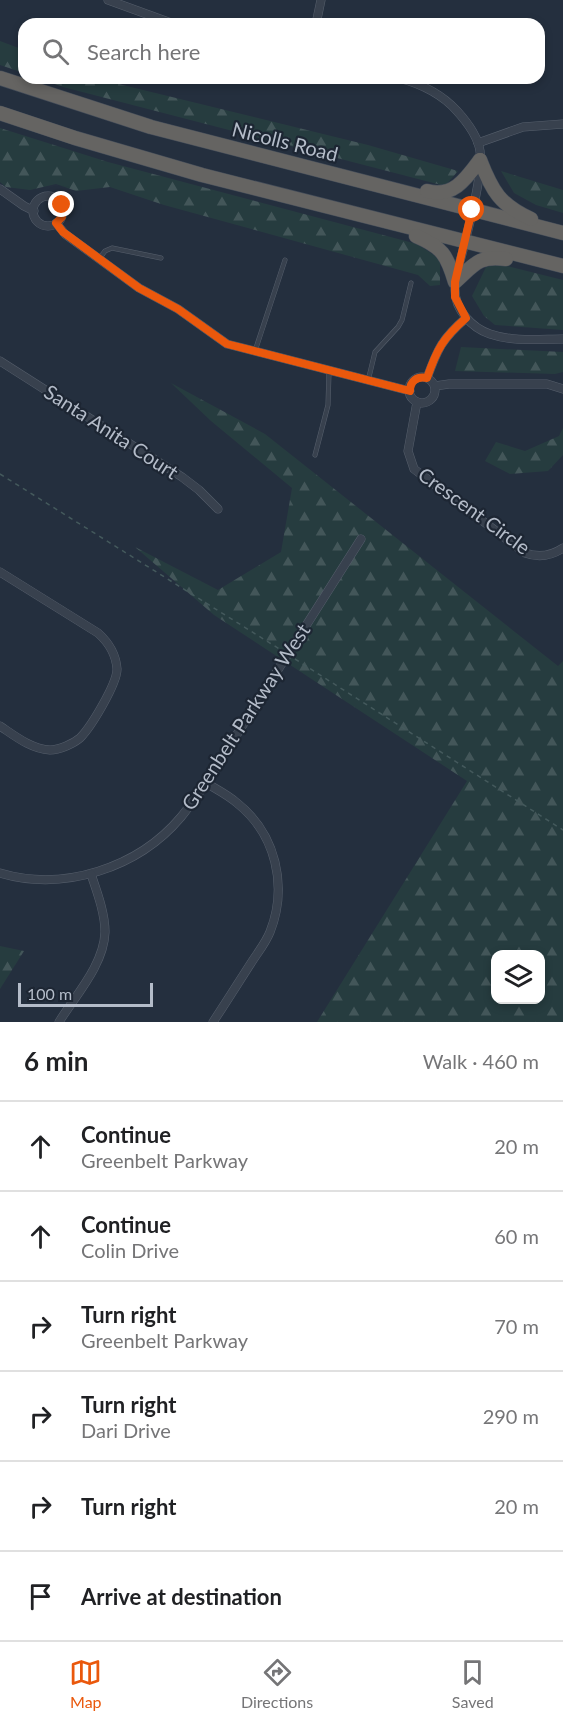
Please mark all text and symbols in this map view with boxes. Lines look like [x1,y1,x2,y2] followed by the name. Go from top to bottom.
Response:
[18,18,545,84] search box
[39,35,72,68] icon: search
[87,38,200,65] text: Search here
[230,116,341,166] street label: Nicolls Road
[48,191,74,217] route end
[458,196,484,222] route start
[40,379,183,483] street label: Santa Anita Court
[414,462,535,559] street label: Crescent Circle
[176,619,314,814] street label: Greenbelt Parkway West
[491,950,545,1004] map controls
[491,950,545,1004] button: layers
[18,980,153,1007] scale bar
[27,984,72,1003] text: 100 m
[24,1045,88,1077] text: 6 min
[423,1049,539,1073] text: Walk · 460 m
[81,1121,171,1148] text: Continue
[24,1130,57,1163] icon: ahead
[494,1134,539,1158] text: 20 m
[81,1148,248,1172] text: Greenbelt Parkway
[81,1211,171,1238] text: Continue
[24,1220,57,1253] icon: ahead
[494,1224,539,1248] text: 60 m
[81,1238,179,1262] text: Colin Drive
[81,1301,176,1328] text: Turn right
[24,1310,57,1343] icon: right
[494,1314,539,1338] text: 70 m
[81,1328,248,1352] text: Greenbelt Parkway
[81,1391,176,1418] text: Turn right
[24,1400,57,1433] icon: right
[483,1404,539,1428] text: 290 m
[81,1418,171,1442] text: Dari Drive
[24,1490,57,1523] icon: right
[81,1493,176,1520] text: Turn right
[494,1494,539,1518] text: 20 m
[24,1580,57,1613] icon: arrive
[81,1583,282,1610] text: Arrive at destination
[69,1656,102,1711] tab: Map
[241,1656,313,1711] tab: Directions
[452,1656,494,1711] tab: Saved

